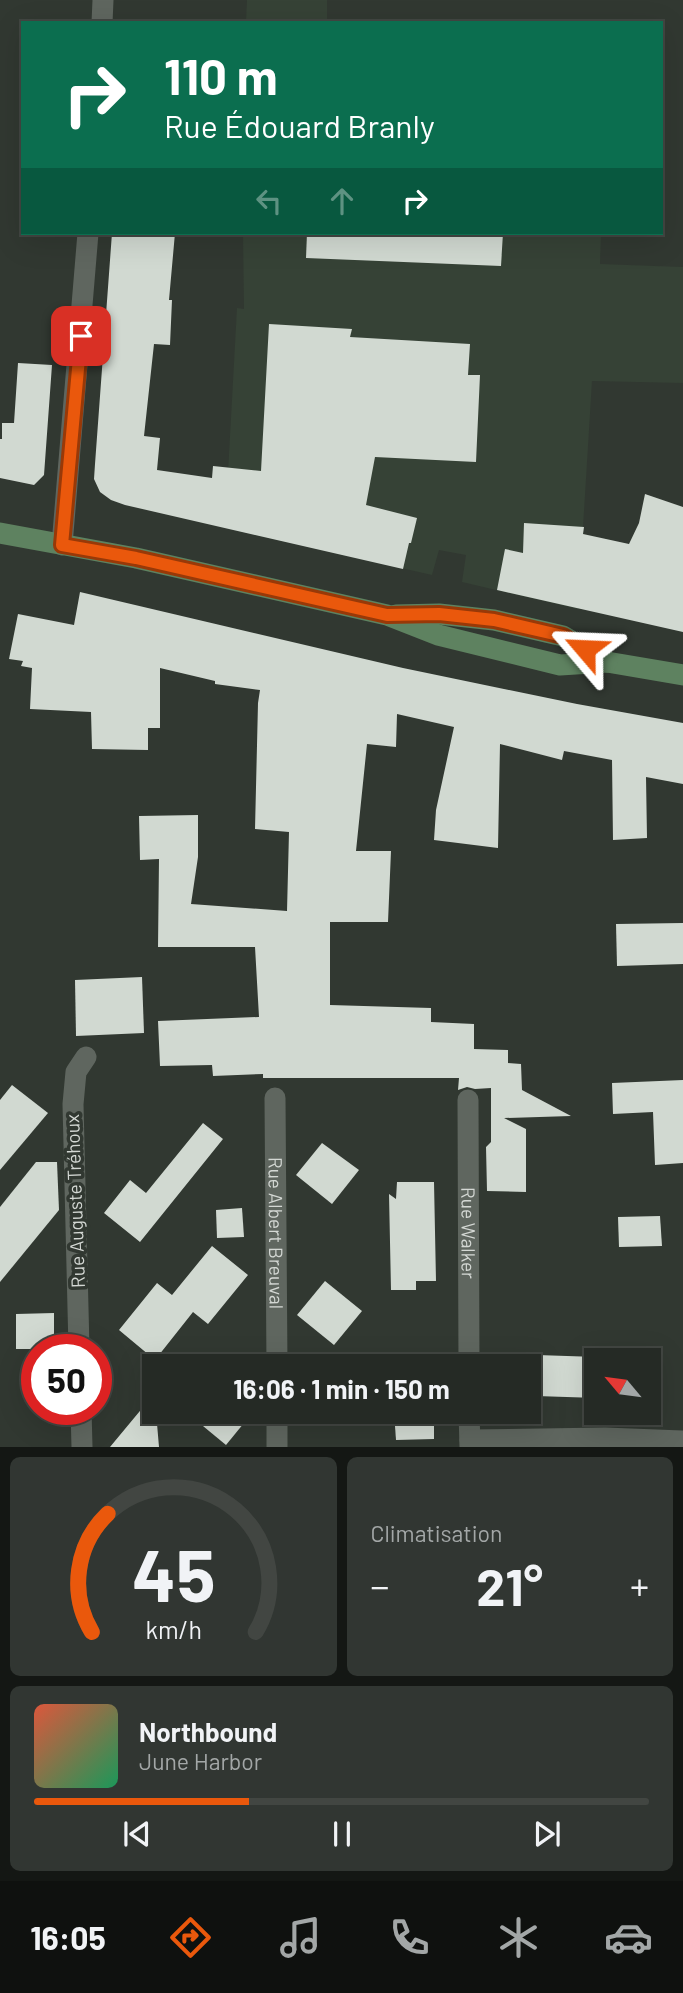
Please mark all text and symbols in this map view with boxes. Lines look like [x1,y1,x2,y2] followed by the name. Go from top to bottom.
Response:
[164,46,278,105] text: 110 m
[49,49,140,140] icon: right
[164,106,435,144] text: Rue Édouard Branly
[250,182,288,220] icon: left
[323,182,361,220] icon: ahead
[396,182,434,220] icon: right
[51,306,111,366] pin
[62,317,100,355] icon: arrive
[548,612,622,686] position arrow
[60,1114,89,1288] street label: Rue Auguste Tréhoux
[264,1157,289,1309] street label: Rue Albert Breuval
[457,1187,481,1279] street label: Rue Walker
[21,1334,112,1425] speed limit sign: 50
[584,1348,662,1424] north arrow
[584,1348,661,1425] map controls
[233,1373,450,1404] text: 16:06 · 1 min · 150 m
[371,1519,502,1547] text: Climatisation
[132,1530,215,1618] text: 45
[476,1554,543,1616] text: 21°
[371,1562,390,1608] text: −
[630,1562,649,1608] text: +
[145,1614,202,1644] text: km/h
[139,1716,277,1747] text: Northbound
[139,1747,262,1775] text: June Harbor
[118,1815,156,1853] icon: previous
[323,1815,361,1853] icon: pause
[528,1815,566,1853] icon: next
[166,1913,215,1962] icon: directions
[276,1913,325,1962] icon: music
[385,1913,434,1962] icon: phone
[494,1913,543,1962] icon: climate
[604,1913,653,1962] icon: car
[30,1918,106,1956] text: 16:05

